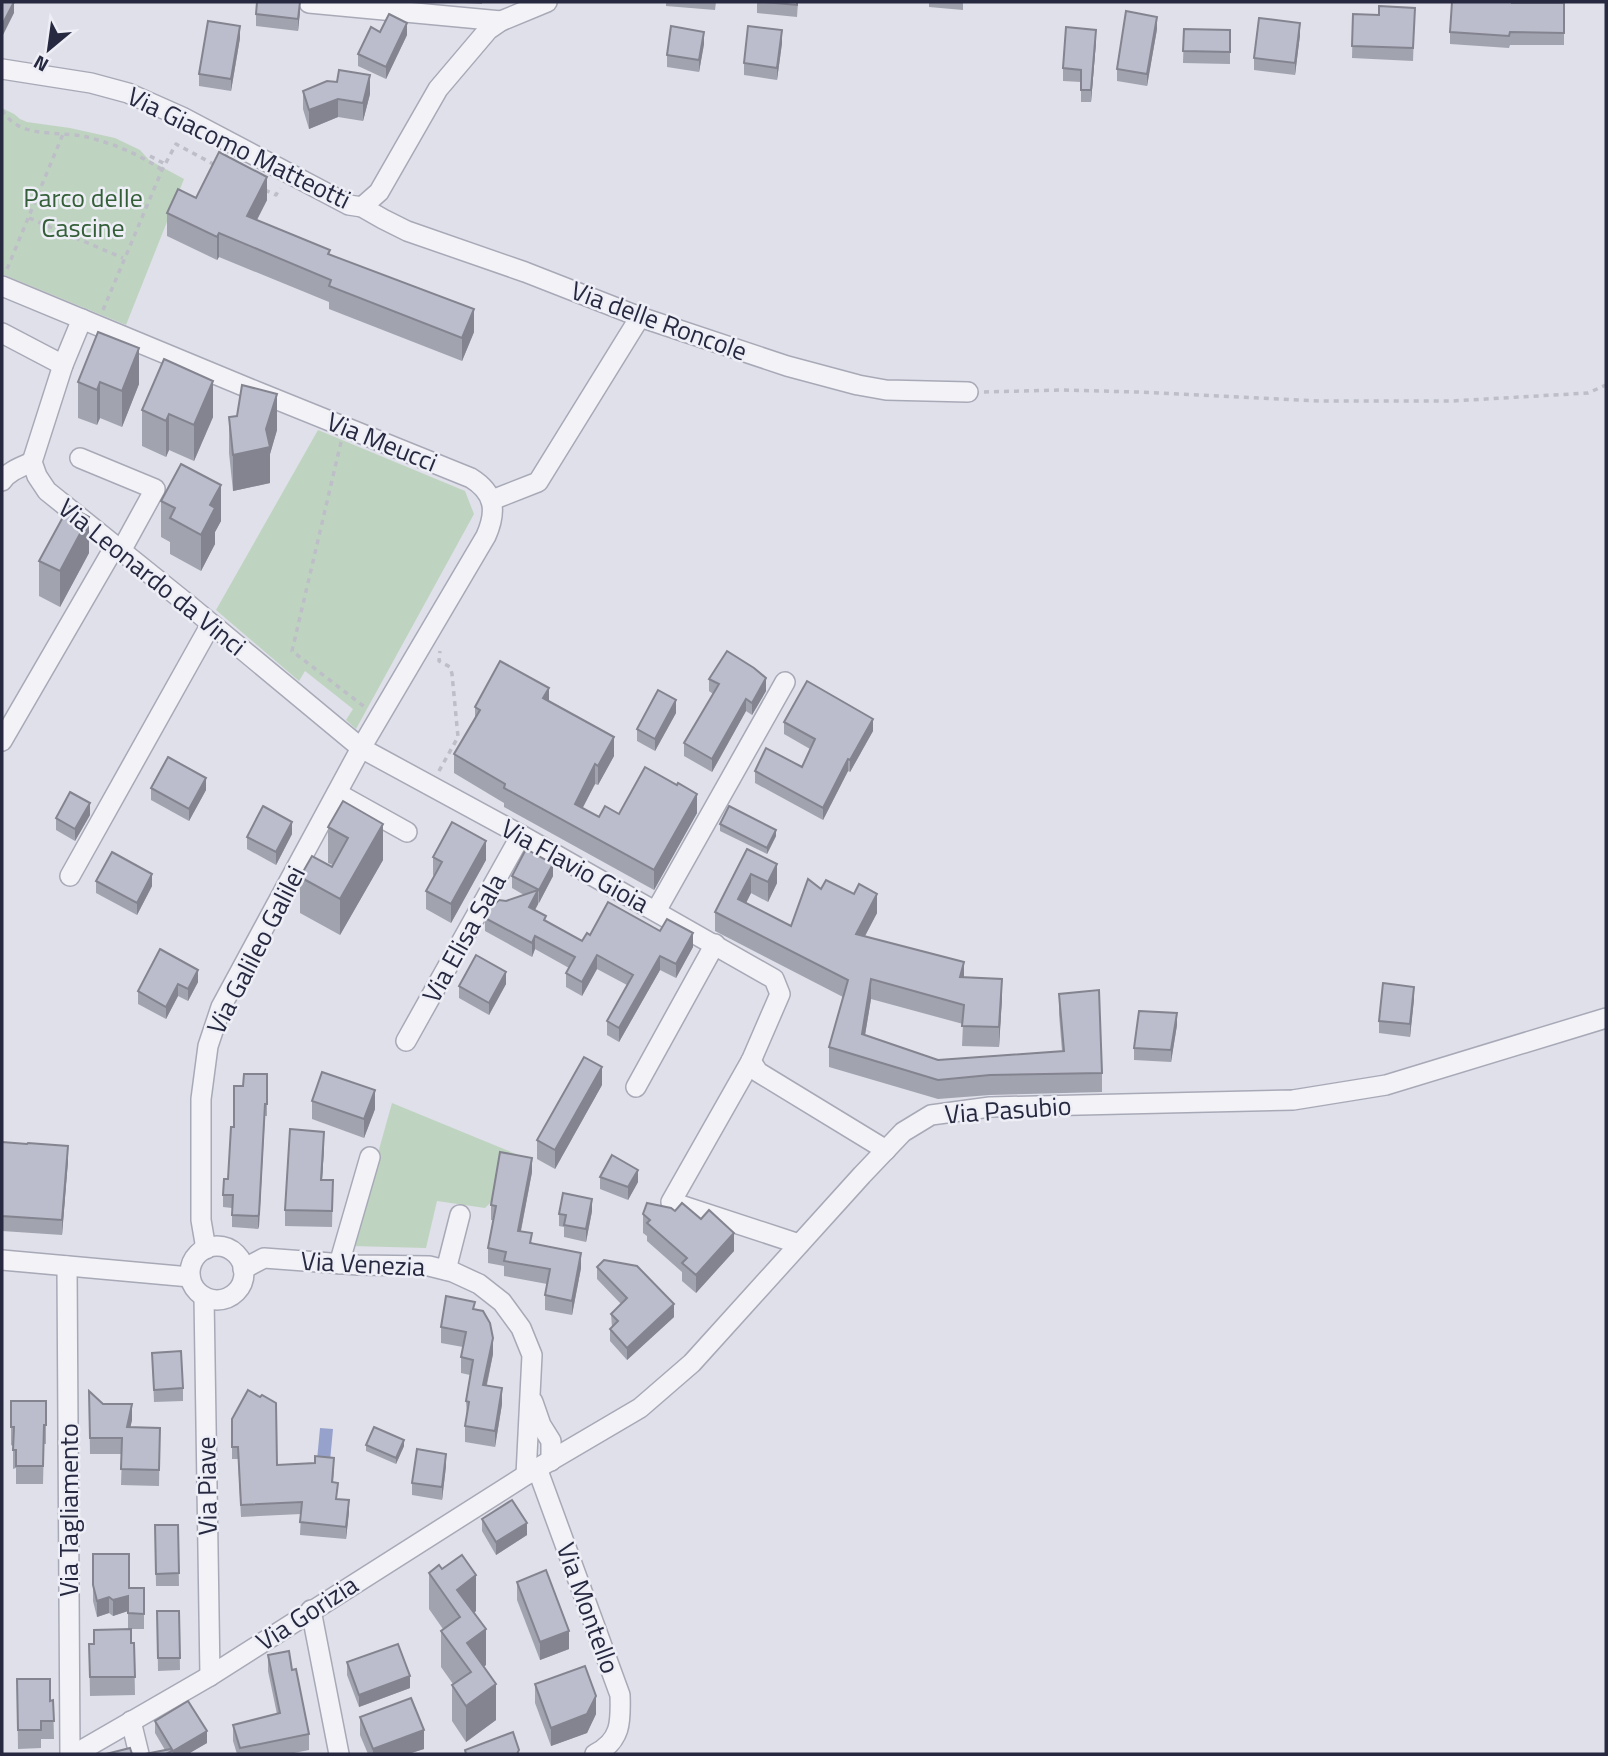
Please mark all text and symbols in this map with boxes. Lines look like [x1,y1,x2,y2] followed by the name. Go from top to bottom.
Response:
[14,14,84,84] north arrow
[28,48,53,80] text: N
[121,76,358,219] street label: Via Giacomo Matteotti
[23,178,143,247] park label: Parco delle Cascine
[566,271,753,370] street label: Via delle Roncole
[321,402,443,481] street label: Via Meucci
[50,488,255,665] street label: Via Leonardo da Vinci
[494,809,656,922] street label: Via Flavio Gioia
[196,859,315,1041] street label: Via Galileo Galilei
[412,866,515,1010] street label: Via Elisa Sala
[943,1086,1073,1133] street label: Via Pasubio
[300,1241,426,1286] street label: Via Venezia
[49,1423,88,1597] street label: Via Tagliamento
[186,1436,227,1536] street label: Via Piave
[547,1537,630,1679] street label: Via Montello
[248,1565,365,1660] street label: Via Gorizia

